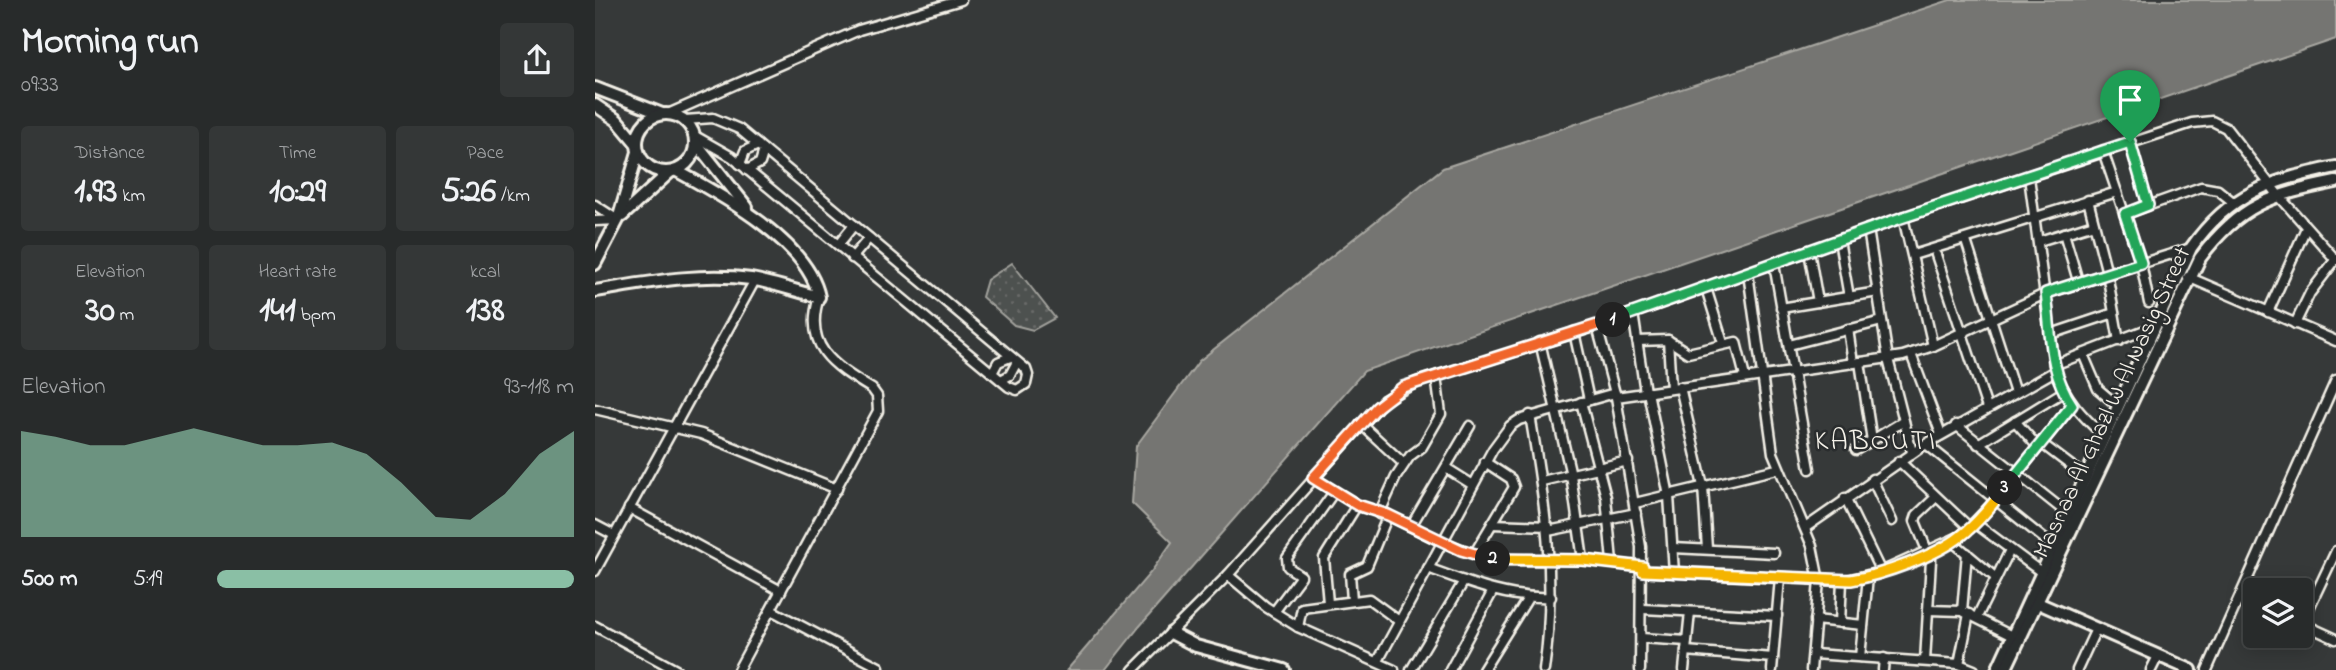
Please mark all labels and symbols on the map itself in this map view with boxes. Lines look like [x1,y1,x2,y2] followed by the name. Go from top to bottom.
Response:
[2100,70,2160,142] pin
[2026,241,2201,565] street label: Masnaa Al Ghazl W Al Nasig Street
[1595,302,1631,338] pin: 1
[1815,422,1937,463] district label: KABOUTI
[1987,470,2023,505] pin: 3
[1475,542,1511,576] pin: 2

